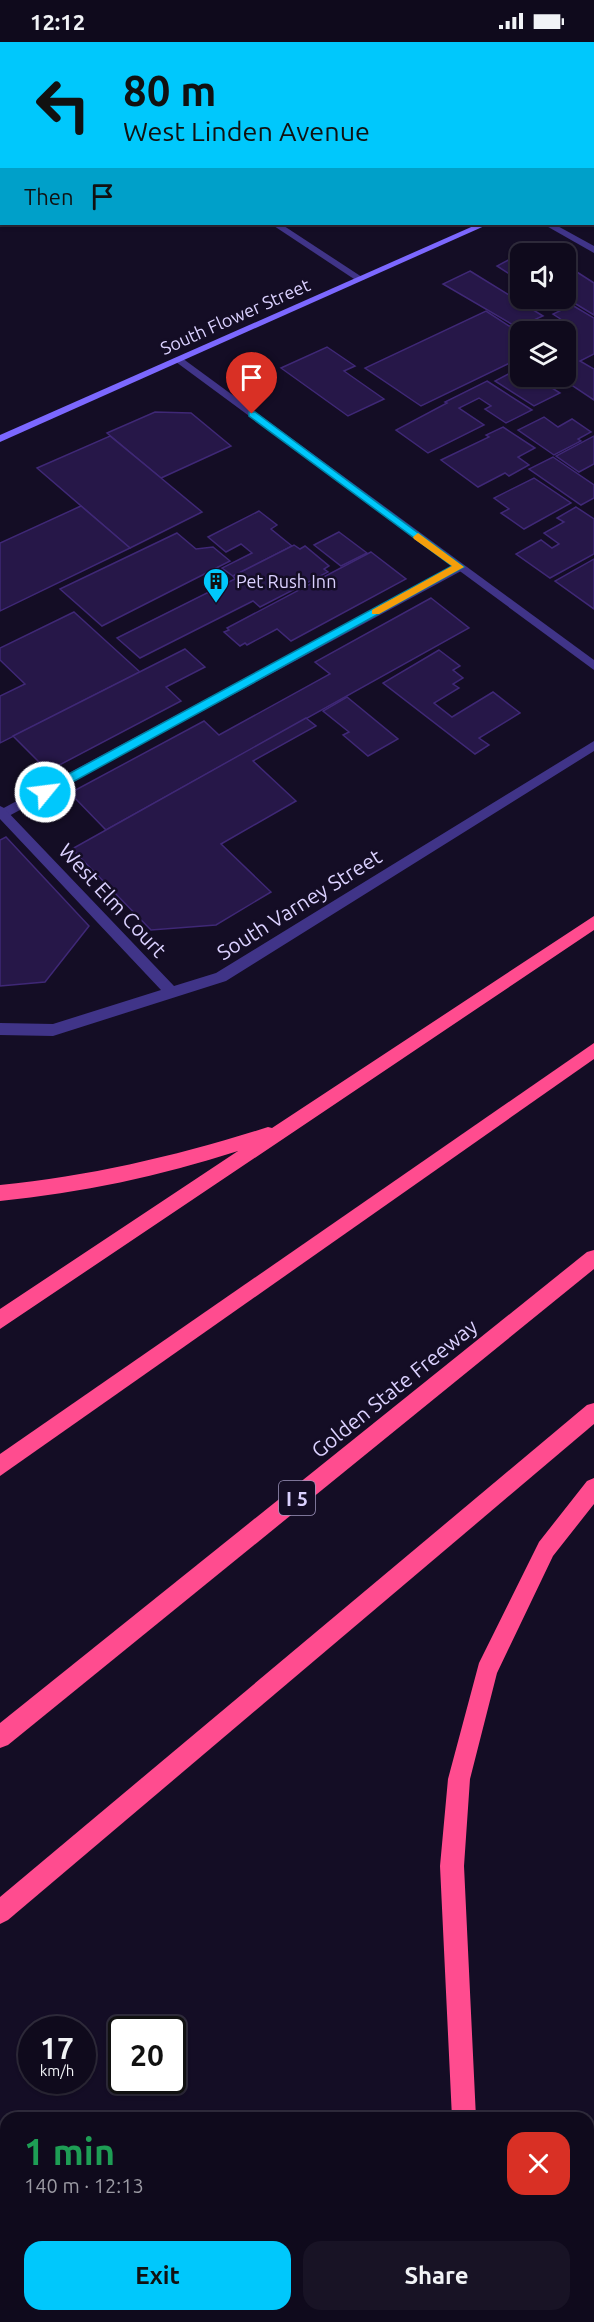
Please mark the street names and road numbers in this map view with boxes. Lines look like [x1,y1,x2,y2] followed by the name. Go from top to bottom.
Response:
[157,274,313,358] street label: South Flower Street
[54,838,172,962] street label: West Elm Court
[212,844,386,964] street label: South Varney Street
[306,1314,482,1462] street label: Golden State Freeway
[279,1481,315,1515] road number: I 5

